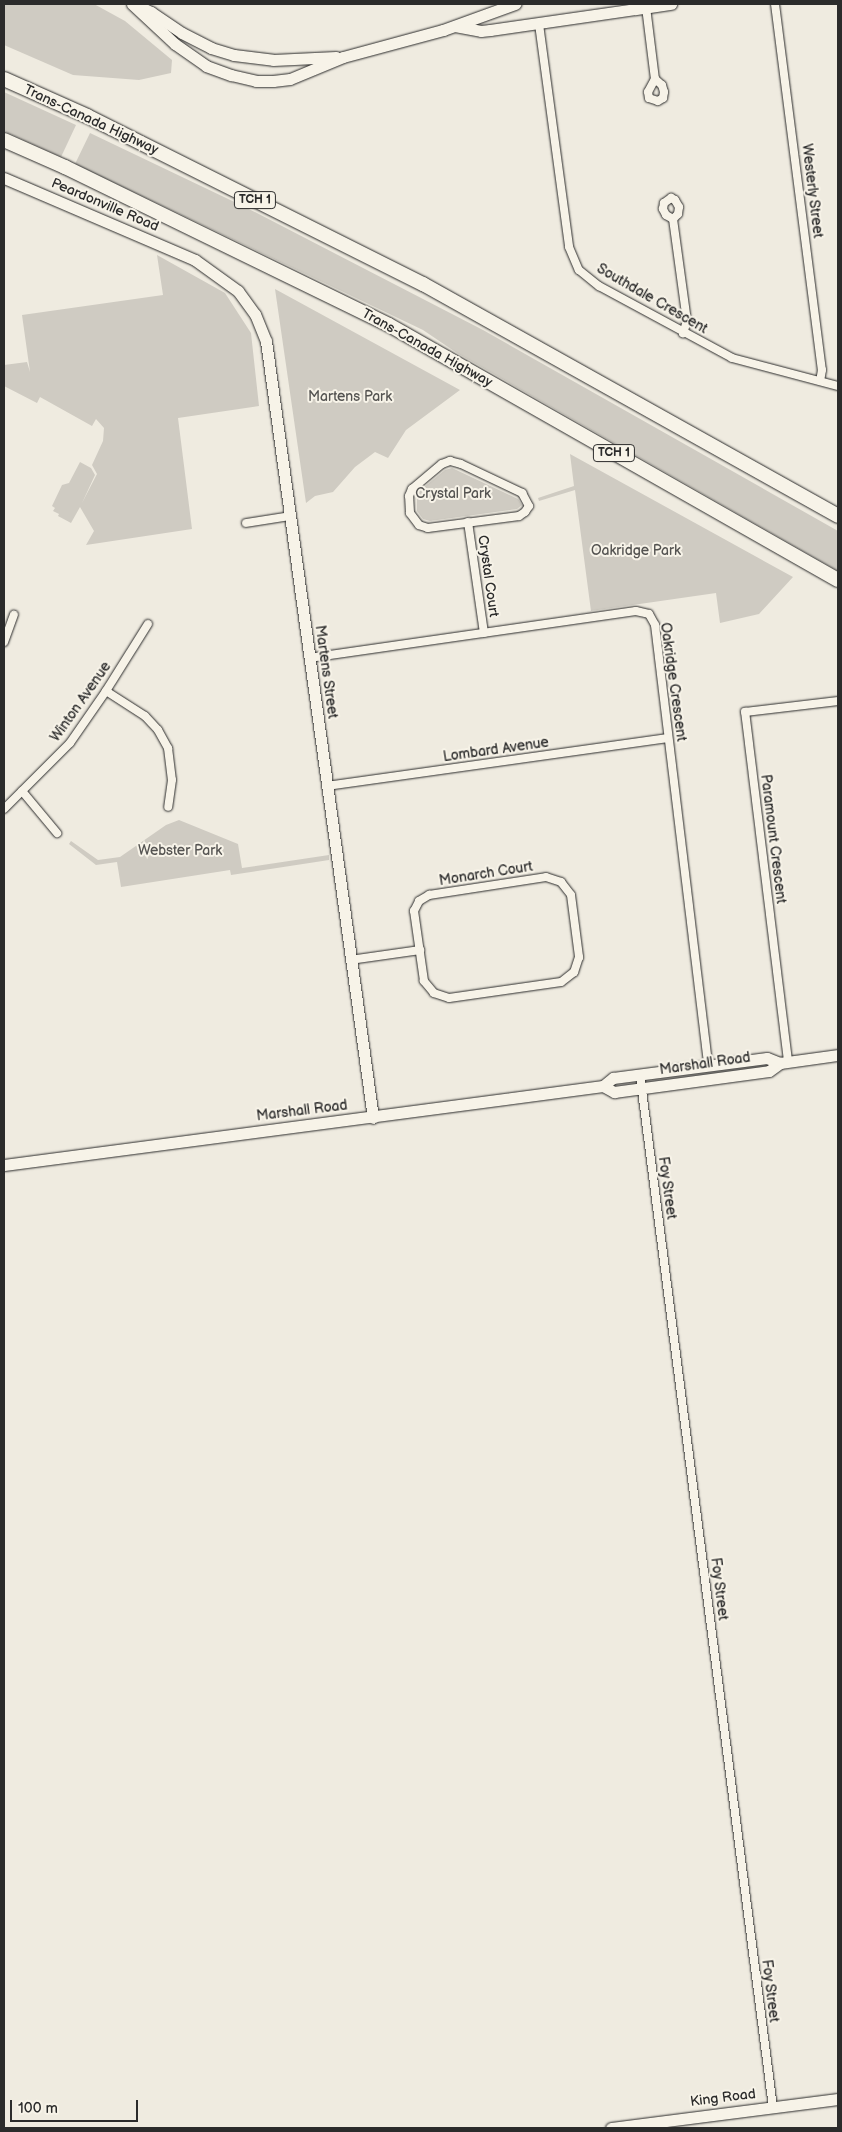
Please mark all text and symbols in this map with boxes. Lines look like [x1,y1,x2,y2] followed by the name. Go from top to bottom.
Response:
[21,81,161,159] street label: Trans-Canada Highway
[798,142,826,240] street label: Westerly Street
[49,175,161,235] street label: Peardonville Road
[234,190,276,210] road number: TCH 1
[594,260,710,338] street label: Southdale Crescent
[359,305,495,391] street label: Trans-Canada Highway
[308,389,392,405] park label: Martens Park
[593,443,635,462] road number: TCH 1
[415,486,491,502] park label: Crystal Park
[474,534,502,618] street label: Crystal Court
[591,543,681,559] park label: Oakridge Park
[656,622,690,742] street label: Oakridge Crescent
[311,624,341,720] street label: Martens Street
[47,659,115,745] street label: Winton Avenue
[442,734,550,766] street label: Lombard Avenue
[757,773,789,905] street label: Paramount Crescent
[138,843,222,859] park label: Webster Park
[438,858,534,890] street label: Monarch Court
[659,1049,751,1079] street label: Marshall Road
[256,1097,348,1125] street label: Marshall Road
[654,1155,680,1221] street label: Foy Street
[707,1556,731,1622] street label: Foy Street
[758,1958,782,2024] street label: Foy Street
[689,2086,757,2110] street label: King Road
[12,2090,140,2122] scale bar
[18,2099,58,2118] text: 100 m

